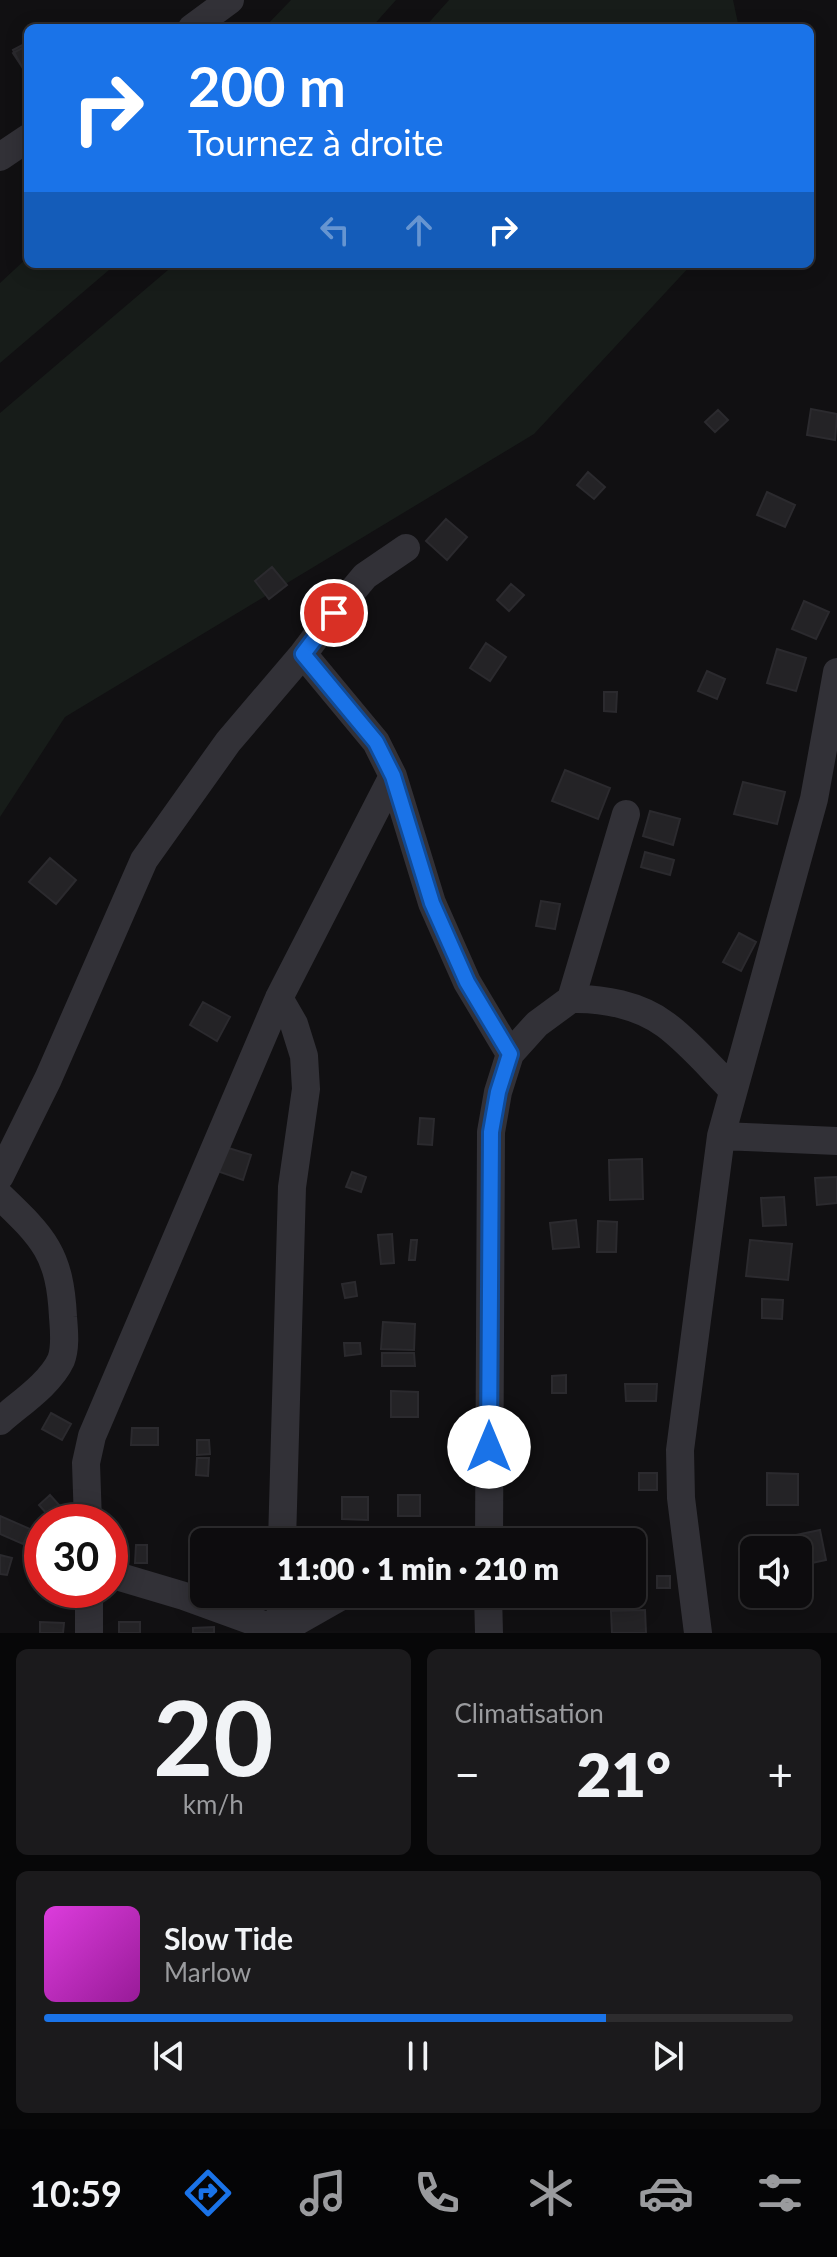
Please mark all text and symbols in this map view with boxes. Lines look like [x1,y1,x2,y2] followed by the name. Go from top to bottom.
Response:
[188,52,346,119] text: 200 m
[56,56,160,160] icon: right
[188,120,444,164] text: Tournez à droite
[313,208,357,252] icon: left
[397,208,441,252] icon: ahead
[481,208,525,252] icon: right
[300,579,368,647] pin
[312,591,356,635] icon: arrive
[447,1405,531,1489] position arrow
[24,1504,128,1608] speed limit sign: 30
[740,1536,812,1608] map controls
[740,1536,812,1608] button: sound
[277,1550,559,1586] text: 11:00 · 1 min · 210 m
[153,1673,274,1798] text: 20
[455,1697,604,1729] text: Climatisation
[576,1738,671,1810] text: 21°
[455,1748,480,1800] text: −
[767,1748,793,1800] text: +
[183,1788,244,1820] text: km/h
[164,1920,293,1956] text: Slow Tide
[164,1956,251,1988] text: Marlow
[147,2034,191,2078] icon: previous
[396,2034,440,2078] icon: pause
[646,2034,690,2078] icon: next
[180,2165,236,2221] icon: directions
[295,2165,351,2221] icon: music
[409,2165,465,2221] icon: phone
[523,2165,579,2221] icon: climate
[638,2165,694,2221] icon: car
[752,2165,808,2221] icon: filters
[29,2171,122,2215] text: 10:59

